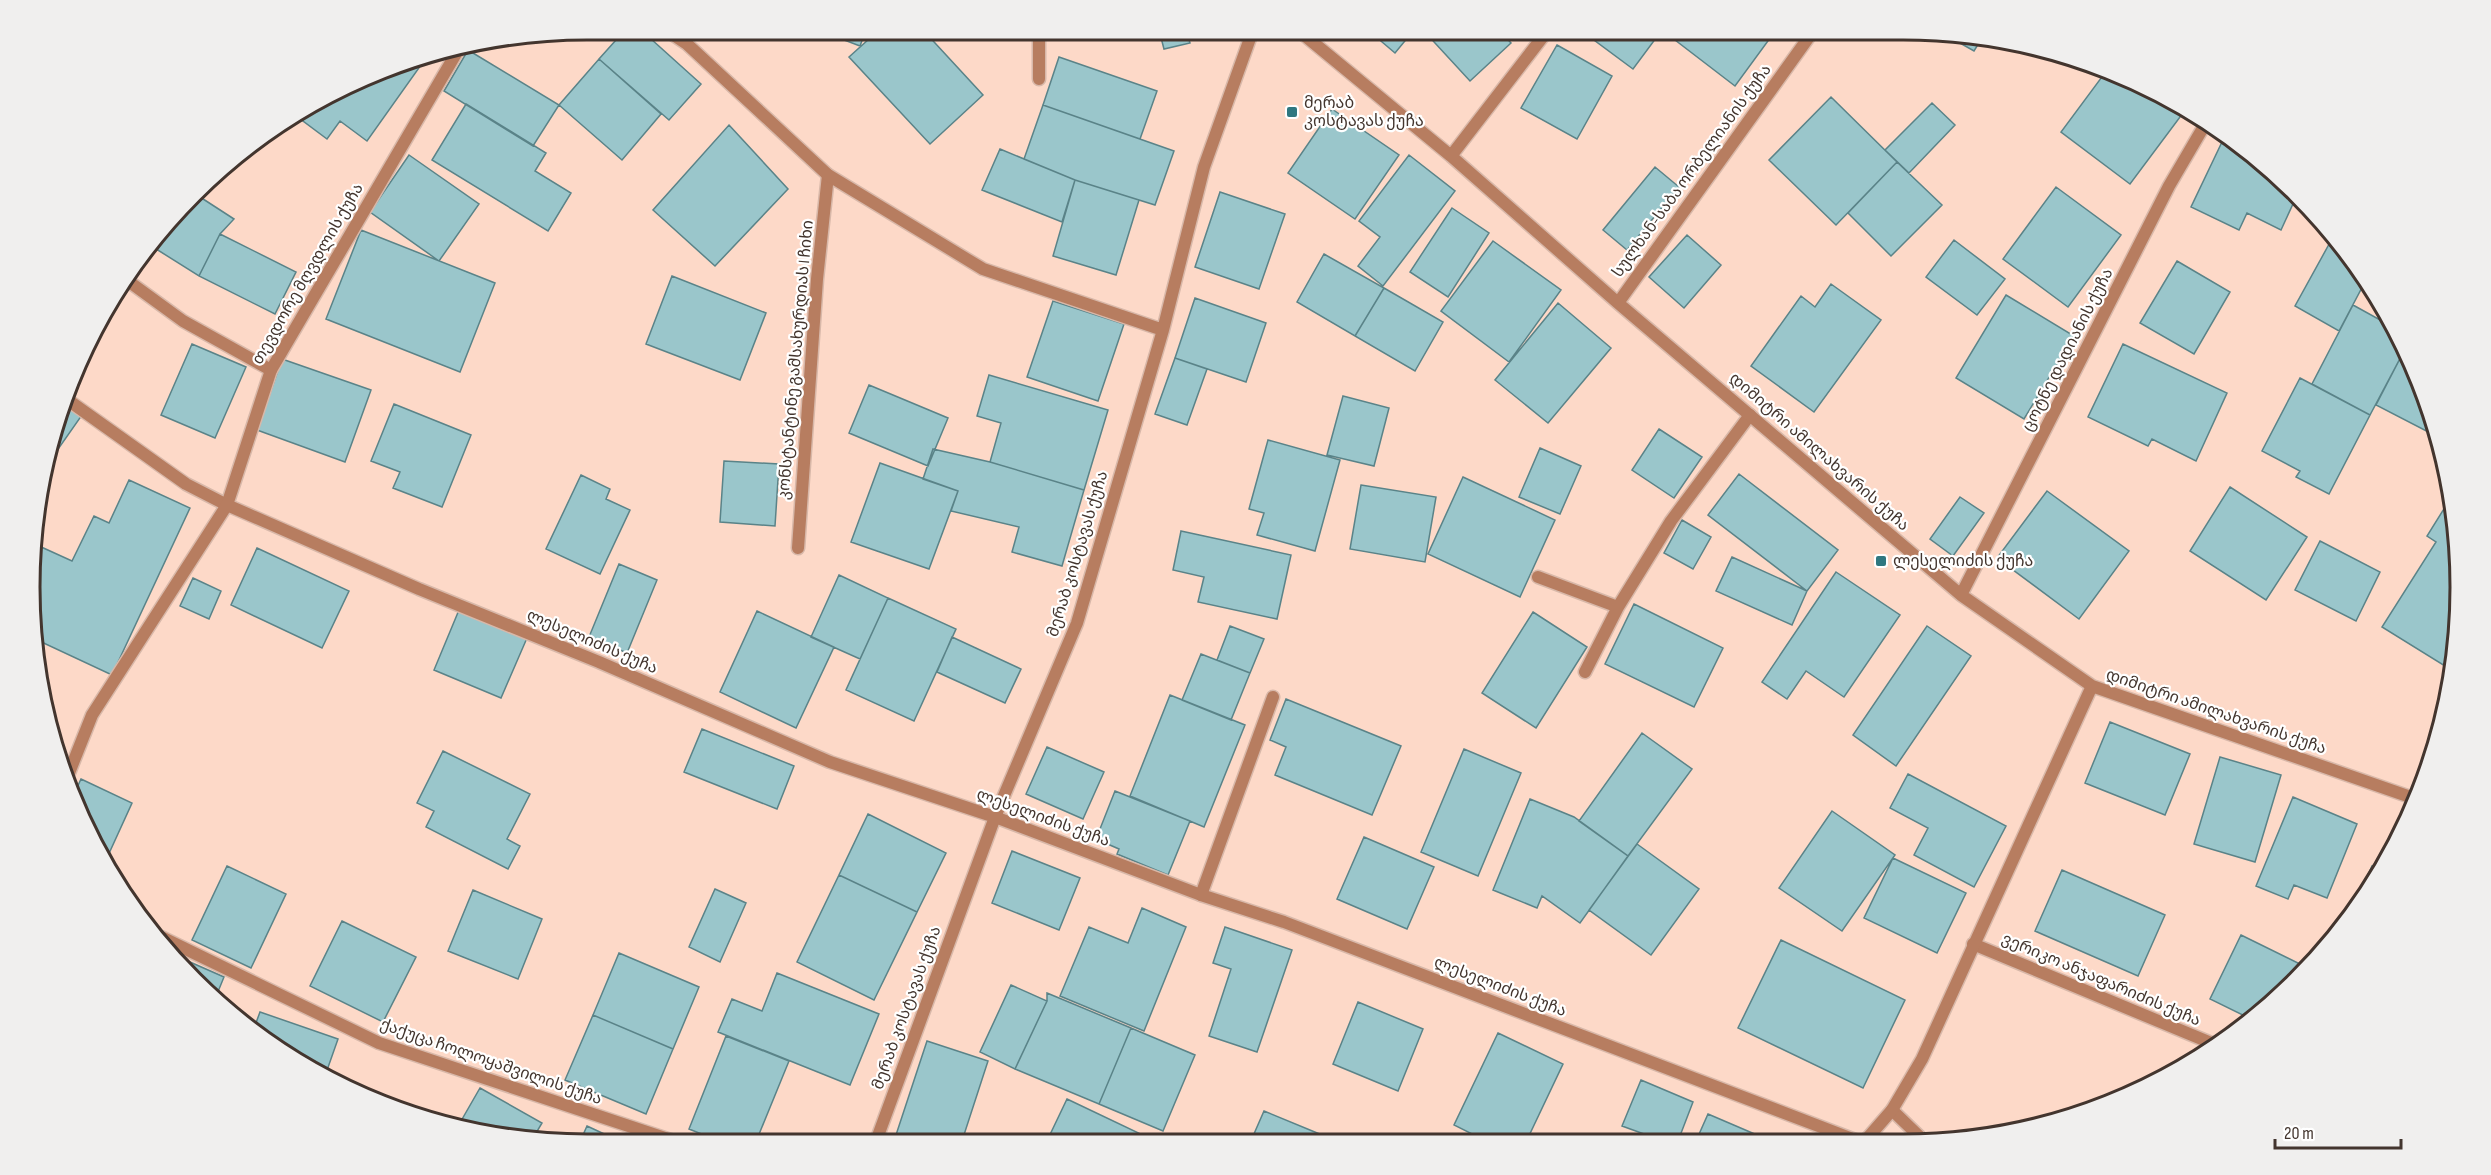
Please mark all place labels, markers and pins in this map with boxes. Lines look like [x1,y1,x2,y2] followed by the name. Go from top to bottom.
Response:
[1304,94,1424,131] place label: მერაბ კოსტავას ქუჩა
[1285,105,1299,119] marker: მერაბ კოსტავას ქუჩა
[1893,552,2033,571] place label: ლესელიძის ქუჩა
[1874,554,1888,568] marker: ლესელიძის ქუჩა

